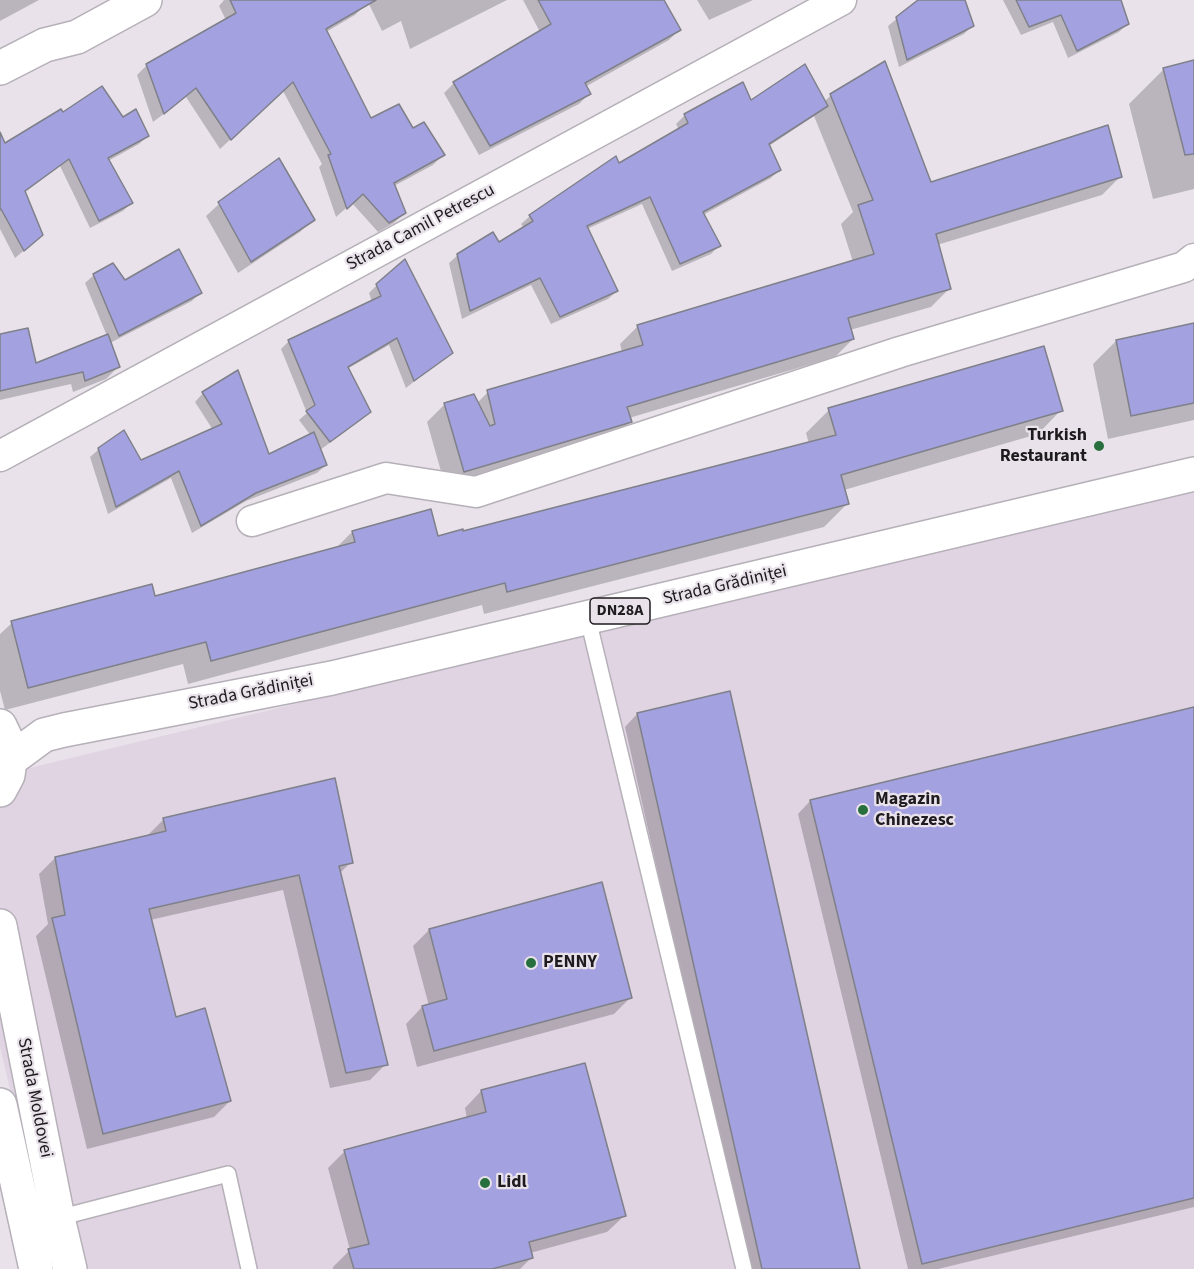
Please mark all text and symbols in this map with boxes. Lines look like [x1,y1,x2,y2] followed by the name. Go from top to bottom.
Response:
[343,180,499,276] street label: Strada Camil Petrescu
[1000,425,1087,468] place label: Turkish Restaurant
[1092,439,1106,453] marker: Turkish Restaurant
[661,561,789,611] street label: Strada Grădiniței
[590,598,650,624] road number: DN28A
[187,670,315,716] street label: Strada Grădiniței
[875,789,954,832] place label: Magazin Chinezesc
[856,803,870,817] marker: Magazin Chinezesc
[543,952,597,974] place label: PENNY
[524,956,538,970] marker: PENNY
[12,1036,56,1160] street label: Strada Moldovei
[497,1172,527,1194] place label: Lidl
[478,1176,492,1190] marker: Lidl

